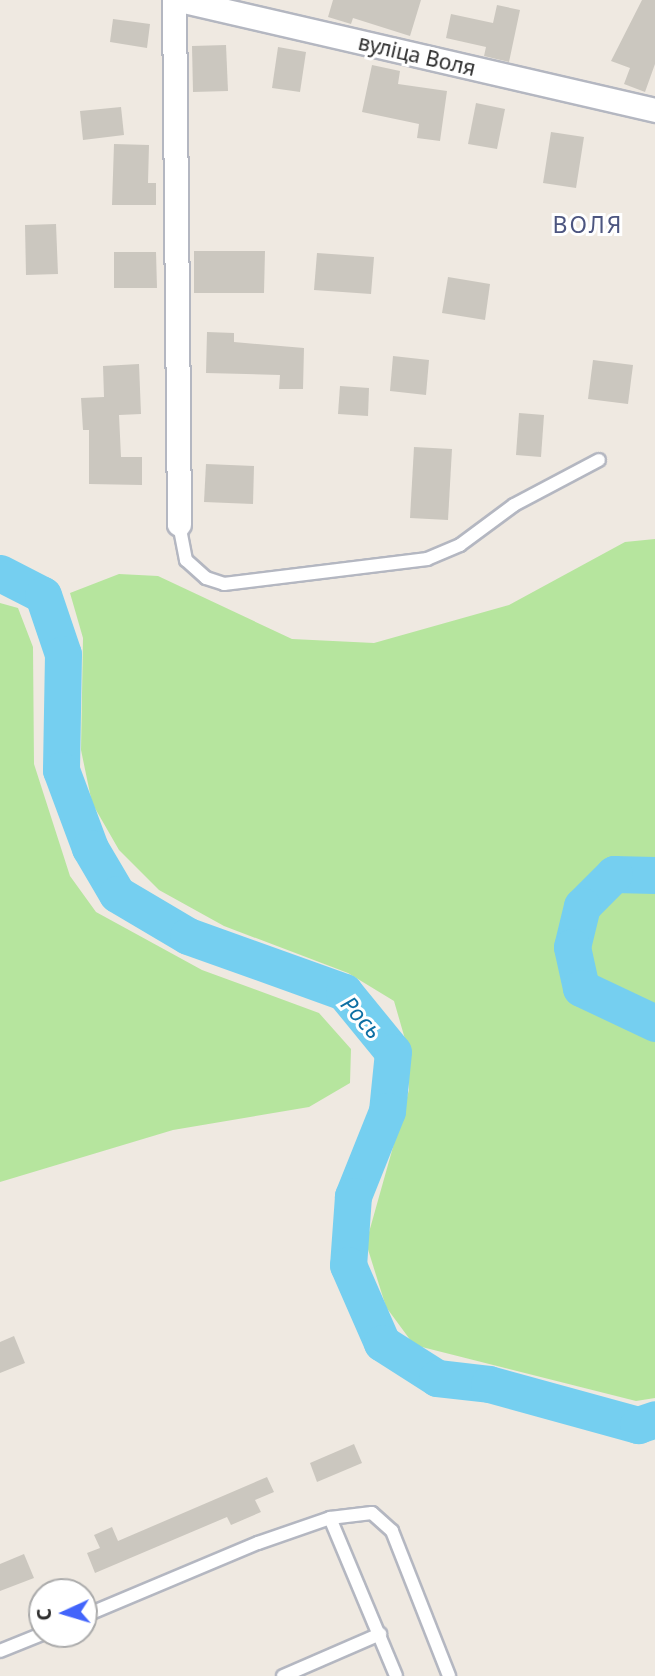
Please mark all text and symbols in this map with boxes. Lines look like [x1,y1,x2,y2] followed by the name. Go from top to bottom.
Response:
[356,29,478,81] street label: вуліца Воля
[553,210,623,238] district label: ВОЛЯ
[336,990,388,1044] water label: Рось
[28,1578,98,1648] north arrow
[31,1607,57,1621] text: С

